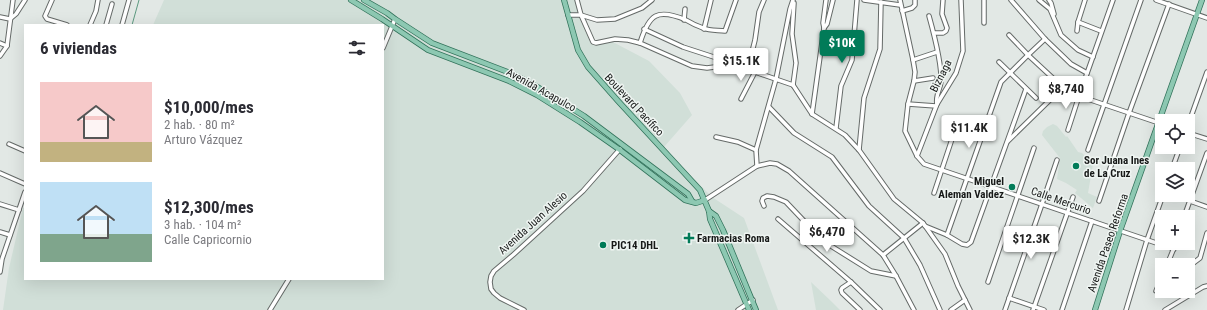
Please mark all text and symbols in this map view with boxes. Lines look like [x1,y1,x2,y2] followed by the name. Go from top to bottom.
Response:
[818,30,866,64] pin: $10K
[829,35,855,50] text: $10K
[346,37,368,59] icon: filters
[40,38,117,58] text: 6 viviendas
[708,48,774,82] pin: $15.1K
[722,53,760,68] text: $15.1K
[927,58,955,94] street label: Biznaga
[504,66,578,115] street label: Avenida Acapulco
[602,71,667,139] street label: Boulevard Pacífico
[1033,76,1099,110] pin: $8,740
[1048,81,1084,96] text: $8,740
[164,97,254,117] text: $10,000/mes
[72,98,120,146] icon: home
[1155,114,1195,298] map controls
[1155,114,1195,154] button: locate
[936,115,1002,149] pin: $11.4K
[164,117,235,132] text: 2 hab. · 80 m²
[950,120,988,135] text: $11.4K
[164,132,243,147] text: Arturo Vázquez
[1084,154,1149,180] place label: Sor Juana Ines de La Cruz
[1071,161,1081,171] marker: Sor Juana Ines de La Cruz
[1155,162,1195,202] button: layers
[938,175,1004,201] place label: Miguel Aleman Valdez
[1007,182,1017,192] marker: Miguel Aleman Valdez
[1029,185,1093,218] street label: Calle Mercurio
[496,188,570,257] street label: Avenida Juan Alesio
[1085,192,1131,294] street label: Avenida Paseo Reforma
[164,197,254,217] text: $12,300/mes
[72,198,120,246] icon: home
[1155,210,1195,250] button: +
[164,217,241,232] text: 3 hab. · 104 m²
[794,219,860,253] pin: $6,470
[809,224,845,239] text: $6,470
[998,226,1064,260] pin: $12.3K
[1012,231,1050,246] text: $12.3K
[164,232,252,247] text: Calle Capricornio
[697,232,770,245] place label: Farmacias Roma
[684,233,694,243] marker: Farmacias Roma
[611,239,658,252] place label: PIC14 DHL
[598,240,608,250] marker: PIC14 DHL
[1155,258,1195,298] button: −

